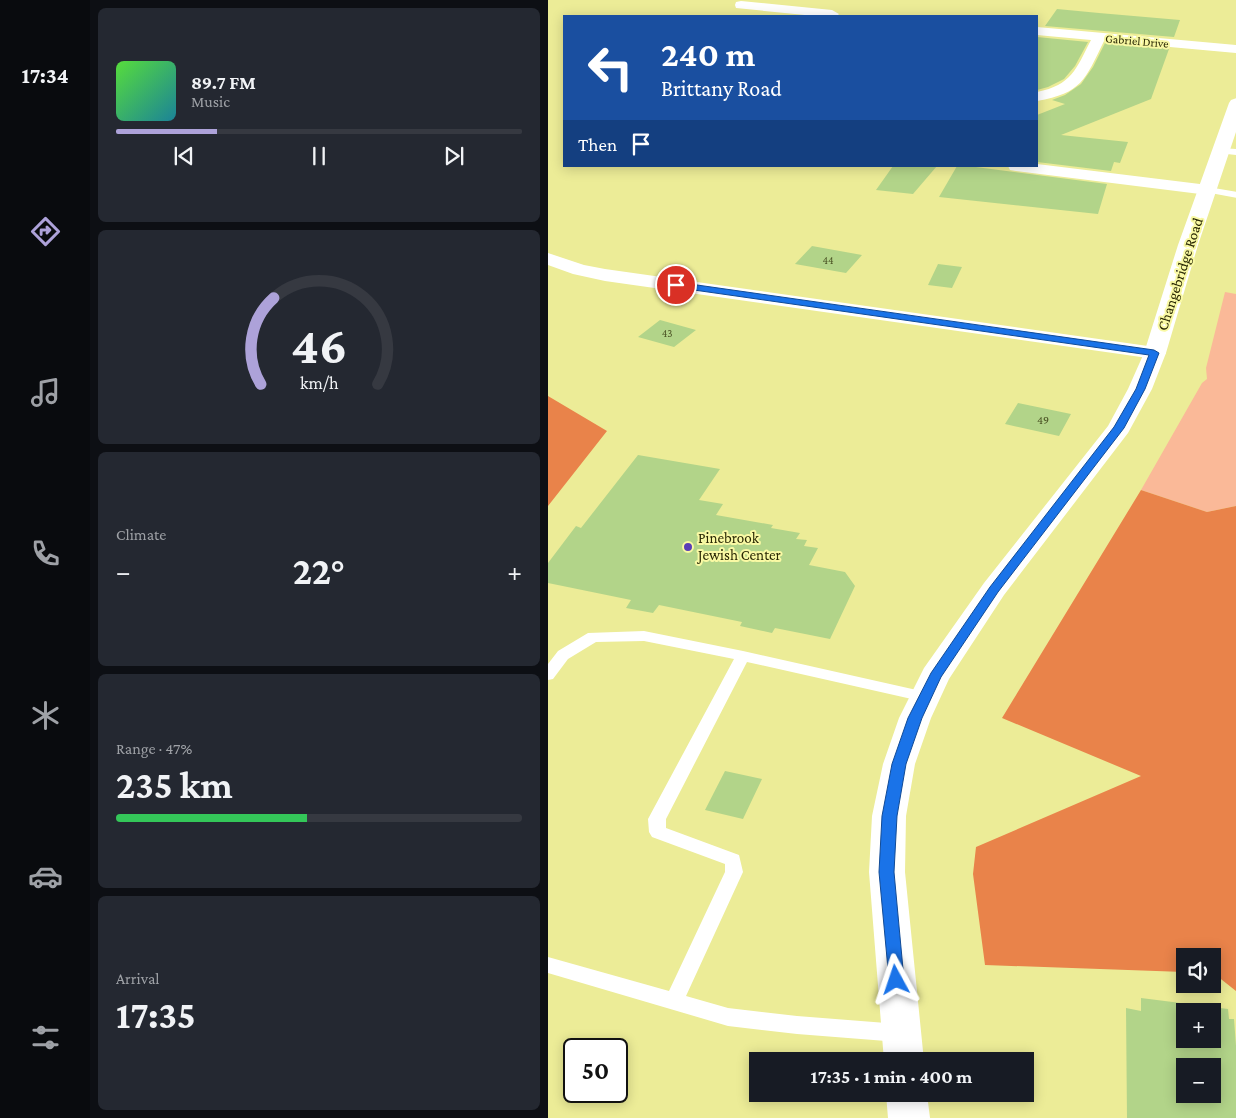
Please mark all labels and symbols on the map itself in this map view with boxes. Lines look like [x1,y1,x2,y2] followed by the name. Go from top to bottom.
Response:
[1105,31,1169,51] street label: Gabriel Drive
[1154,216,1207,333] street label: Changebridge Road
[822,254,834,266] house number: 44
[655,264,697,306] pin
[662,327,672,339] house number: 43
[1037,413,1049,427] house number: 49
[696,530,782,564] place label: Pinebrook Jewish Center
[682,541,694,553] marker: Pinebrook Jewish Center
[869,953,921,1005] position arrow
[563,1038,628,1103] speed limit sign: 50

